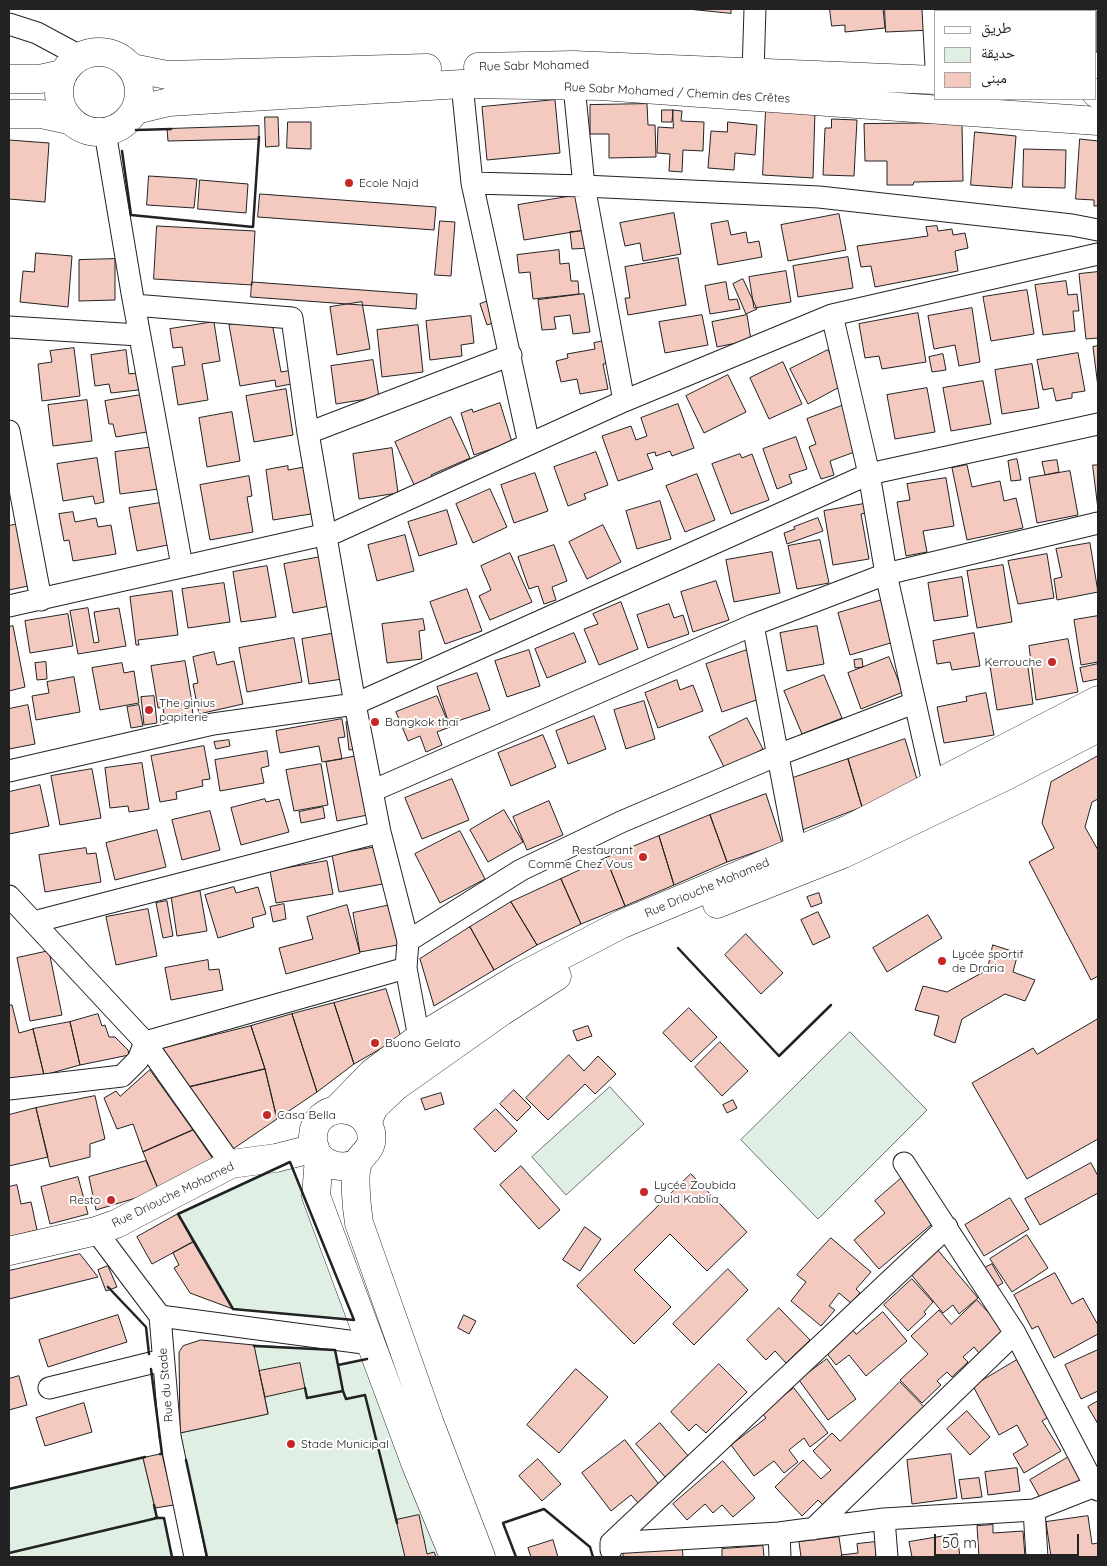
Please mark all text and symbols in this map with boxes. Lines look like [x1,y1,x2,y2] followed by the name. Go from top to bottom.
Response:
[934,10,1097,100] legend
[981,18,1012,37] text: طريق
[981,43,1015,62] text: حديقة
[479,58,589,74] street label: Rue Sabr Mohamed
[981,68,1007,87] text: مبنى
[563,80,791,106] street label: Rue Sabr Mohamed / Chemin des Crêtes
[359,176,418,190] place label: Ecole Najd
[343,177,355,189] marker: Ecole Najd
[985,655,1042,669] place label: Kerrouche
[1046,656,1058,668] marker: Kerrouche
[159,696,215,724] place label: The ginius papiterie
[143,704,155,716] marker: The ginius papiterie
[385,715,458,729] place label: Bangkok thaï
[369,716,381,728] marker: Bangkok thaï
[528,843,633,871] place label: Restaurant Comme Chez Vous
[637,851,649,863] marker: Restaurant Comme Chez Vous
[642,855,772,921] street label: Rue Driouche Mohamed
[952,947,1024,975] place label: Lycée sportif de Draria
[936,955,948,967] marker: Lycée sportif de Draria
[385,1036,461,1050] place label: Buono Gelato
[369,1037,381,1049] marker: Buono Gelato
[277,1108,336,1122] place label: Casa Bella
[261,1109,273,1121] marker: Casa Bella
[110,1159,236,1231] street label: Rue Driouche Mohamed
[654,1178,736,1206] place label: Lycée Zoubida Ould Kablia
[638,1186,650,1198] marker: Lycée Zoubida Ould Kablia
[69,1193,101,1207] place label: Resto
[105,1194,117,1206] marker: Resto
[156,1347,176,1423] street label: Rue du Stade
[301,1437,389,1451] place label: Stade Municipal
[285,1438,297,1450] marker: Stade Municipal
[937,1524,1082,1556] scale bar
[942,1533,977,1552] text: 50 m

